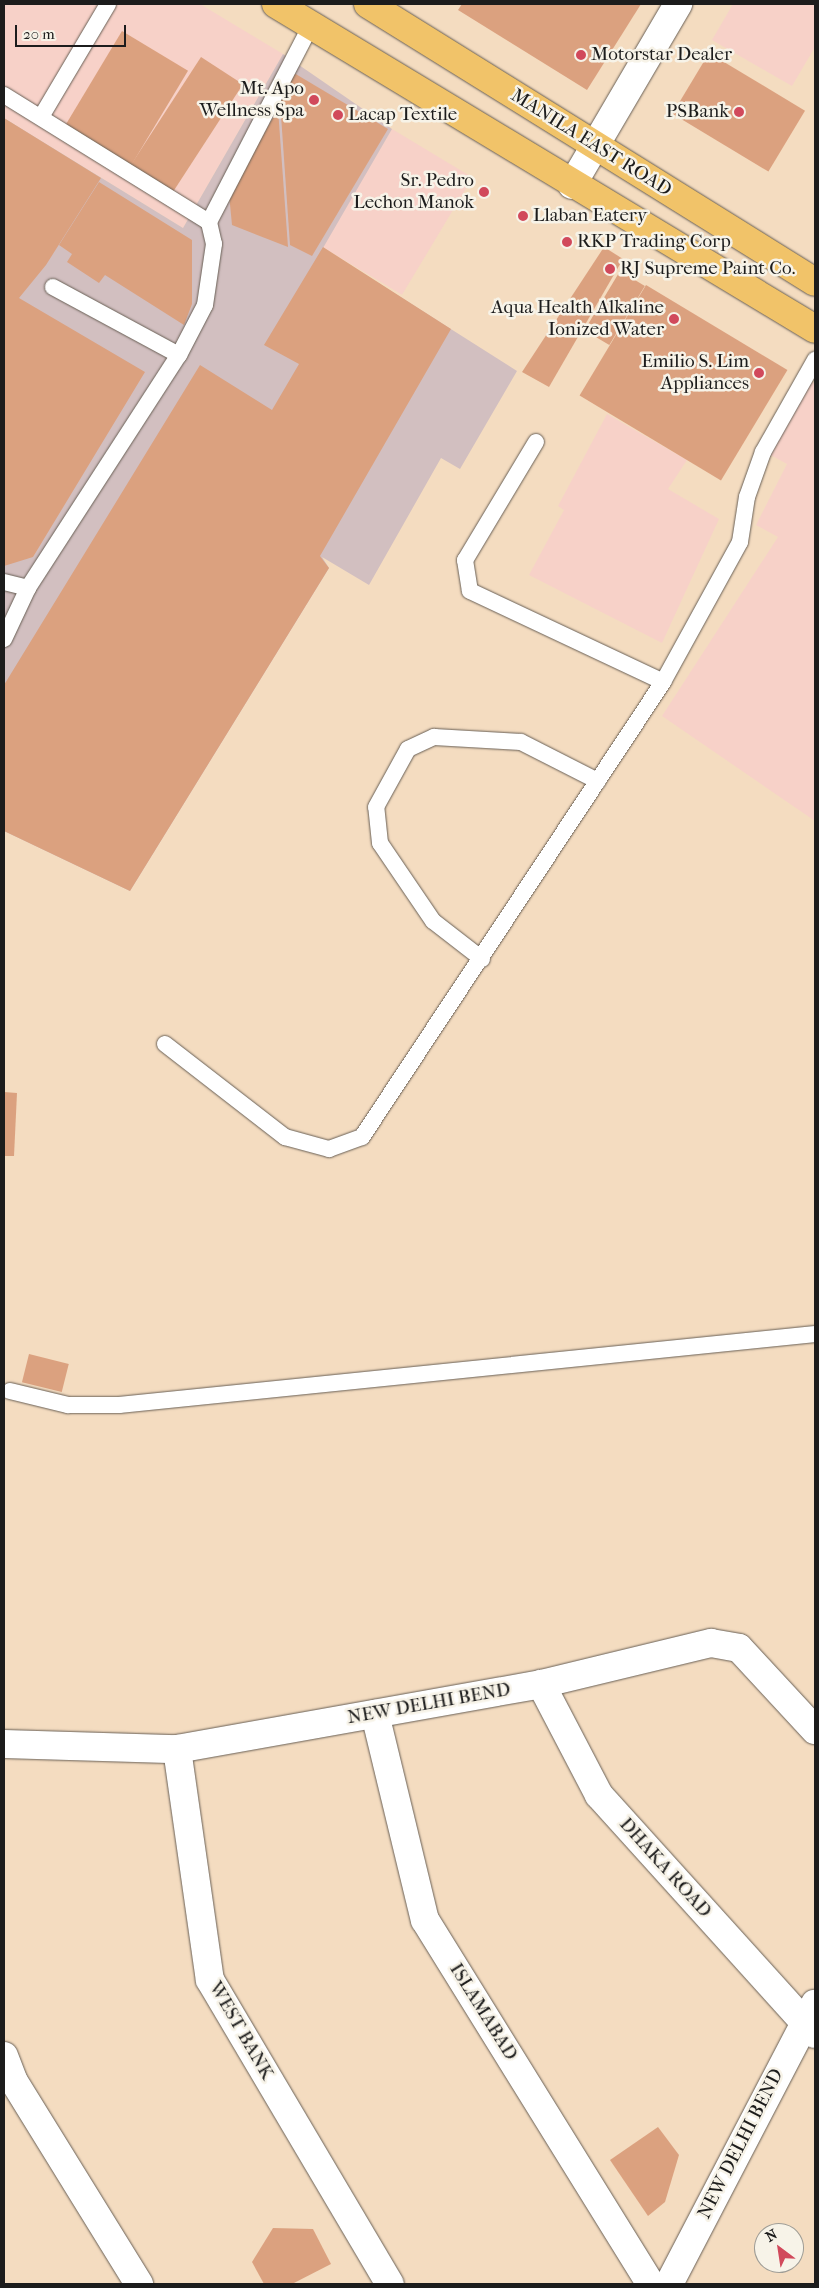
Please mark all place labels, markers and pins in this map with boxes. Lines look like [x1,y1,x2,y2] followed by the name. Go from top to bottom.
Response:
[591,44,732,66] place label: Motorstar Dealer
[575,49,587,61] marker: Motorstar Dealer
[199,78,304,122] place label: Mt. Apo Wellness Spa
[308,94,320,106] marker: Mt. Apo Wellness Spa
[666,101,729,123] place label: PSBank
[348,104,457,126] place label: Lacap Textile
[733,106,745,118] marker: PSBank
[332,109,344,121] marker: Lacap Textile
[353,170,474,214] place label: Sr. Pedro Lechon Manok
[478,186,490,198] marker: Sr. Pedro Lechon Manok
[533,205,647,227] place label: Llaban Eatery
[517,210,529,222] marker: Llaban Eatery
[577,231,731,253] place label: RKP Trading Corp
[561,236,573,248] marker: RKP Trading Corp
[620,258,795,280] place label: RJ Supreme Paint Co.
[604,263,616,275] marker: RJ Supreme Paint Co.
[491,297,664,341] place label: Aqua Health Alkaline Ionized Water
[668,313,680,325] marker: Aqua Health Alkaline Ionized Water
[641,351,749,395] place label: Emilio S. Lim Appliances
[753,367,765,379] marker: Emilio S. Lim Appliances

